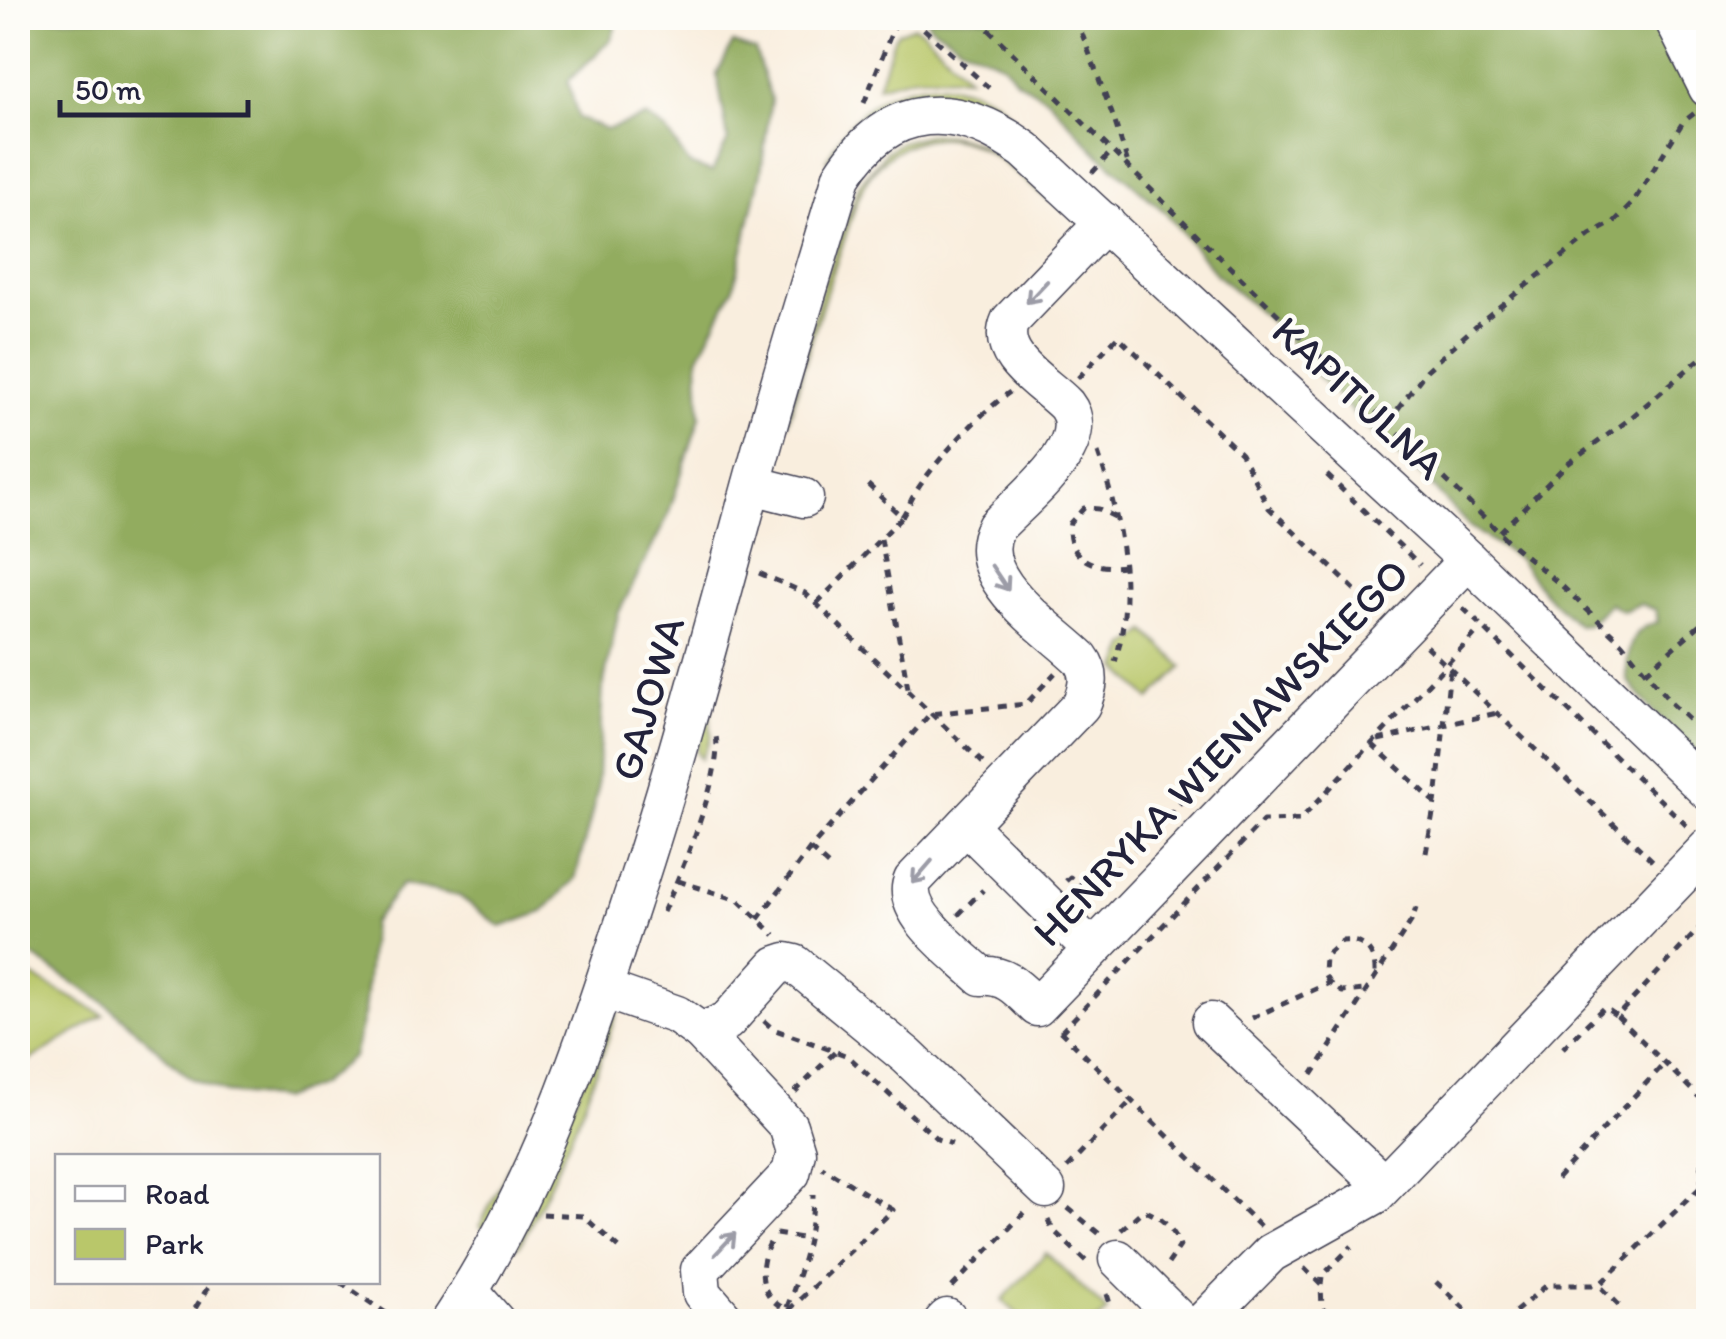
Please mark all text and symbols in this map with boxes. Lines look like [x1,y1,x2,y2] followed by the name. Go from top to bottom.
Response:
[60,55,248,117] scale bar
[75,71,141,108] text: 50 m
[1025,280,1049,304] one-way arrow
[1262,305,1455,490] street label: KAPITULNA
[1022,548,1419,957] street label: HENRYKA WIENIAWSKIEGO
[990,564,1011,591] one-way arrow
[600,610,695,786] street label: GAJOWA
[910,859,933,884] one-way arrow
[55,1154,380,1284] legend
[145,1175,210,1212] text: Road
[145,1225,204,1262] text: Park
[713,1232,737,1256] one-way arrow

